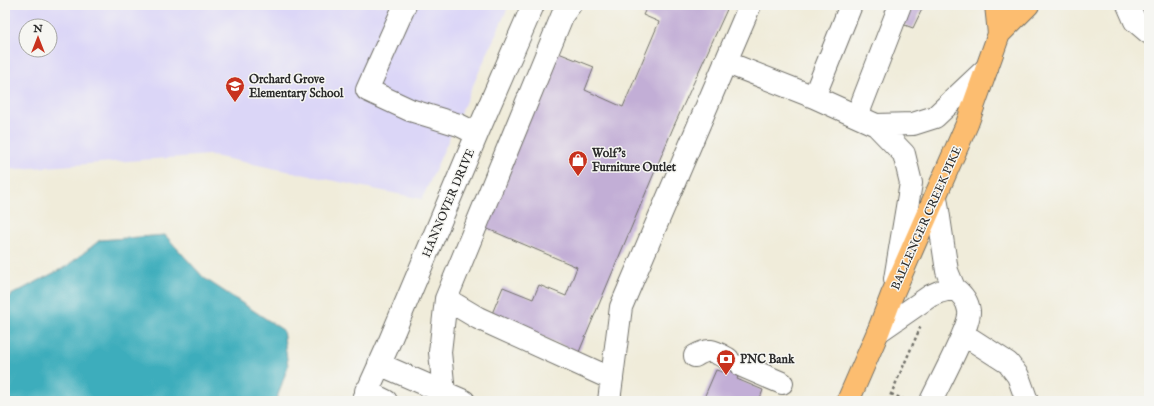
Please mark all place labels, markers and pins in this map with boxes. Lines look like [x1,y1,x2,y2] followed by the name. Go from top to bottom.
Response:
[249,72,344,102] place label: Orchard Grove Elementary School
[224,75,246,103] school or university icon: Orchard Grove Elementary School
[591,146,677,175] place label: Wolf's Furniture Outlet
[567,149,589,177] shop icon: Wolf's Furniture Outlet
[715,348,737,376] bank icon: PNC Bank
[740,352,795,367] place label: PNC Bank

